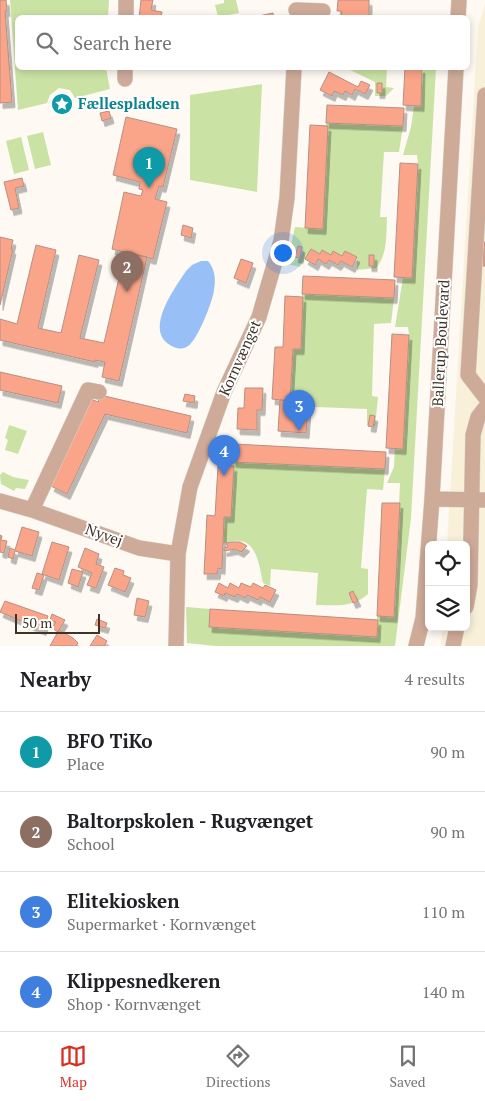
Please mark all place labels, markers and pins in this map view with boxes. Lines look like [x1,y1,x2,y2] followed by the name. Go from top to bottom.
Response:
[50,92,74,116] place icon: Fællespladsen
[78,93,180,113] place label: Fællespladsen
[133,147,165,188] pin: 1
[111,251,143,292] pin: 2
[283,390,315,431] pin: 3
[208,435,240,476] pin: 4

